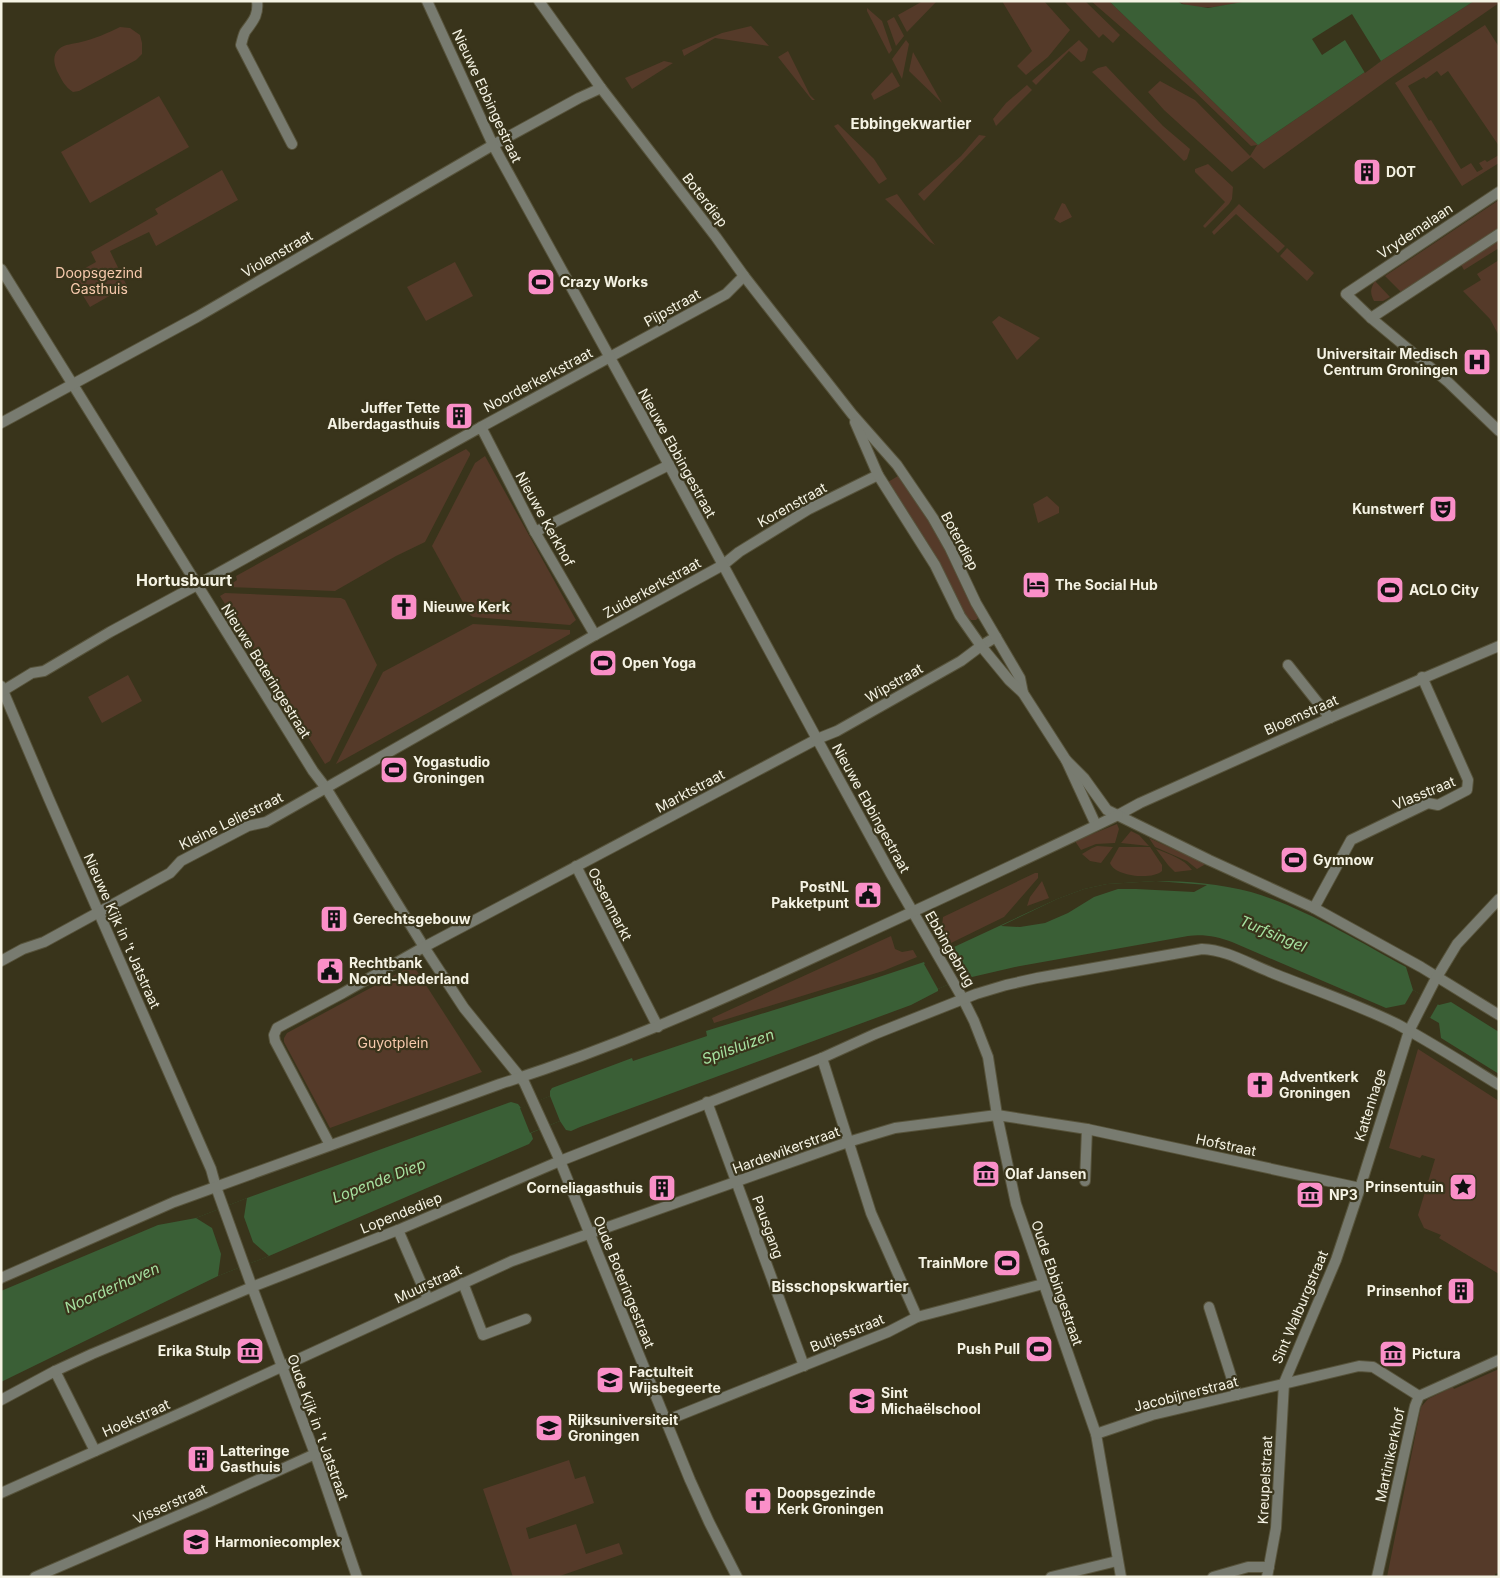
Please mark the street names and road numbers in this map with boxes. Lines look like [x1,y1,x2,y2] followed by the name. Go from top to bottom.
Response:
[449,26,526,166] street label: Nieuwe Ebbingestraat
[679,169,732,230] street label: Boterdiep
[1374,199,1456,262] street label: Vrydemalaan
[238,226,315,281] street label: Violenstraat
[641,285,703,330] street label: Pijpstraat
[480,343,595,415] street label: Noorderkerkstraat
[635,385,720,521] street label: Nieuwe Ebbingestraat
[512,468,579,569] street label: Nieuwe Kerkhof
[754,478,830,530] street label: Korenstraat
[938,509,983,573] street label: Boterdiep
[600,554,704,621] street label: Zuiderkerkstraat
[218,600,315,741] street label: Nieuwe Boteringestraat
[862,659,926,706] street label: Wipstraat
[1261,691,1341,738] street label: Bloemstraat
[829,740,914,876] street label: Nieuwe Ebbingestraat
[652,765,728,816] street label: Marktstraat
[1390,772,1458,813] street label: Vlasstraat
[176,788,286,853] street label: Kleine Leliestraat
[81,851,165,1011] street label: Nieuwe Kijk in 't Jatstraat
[585,864,636,944] street label: Ossenmarkt
[922,908,979,990] street label: Ebbingebrug
[1350,1066,1389,1143] street label: Kattenhage
[730,1122,842,1177] street label: Hardewikerstraat
[1194,1130,1258,1159] street label: Hofstraat
[357,1188,444,1237] street label: Lopendediep
[749,1193,788,1261] street label: Pausgang
[590,1213,659,1351] street label: Oude Boteringestraat
[1028,1218,1087,1348] street label: Oude Ebbingestraat
[1268,1247,1331,1366] street label: Sint Walburgstraat
[392,1260,464,1306] street label: Muurstraat
[807,1310,887,1355] street label: Butjesstraat
[284,1352,353,1502] street label: Oude Kijk in 't Jatstraat
[1132,1372,1240,1415] street label: Jacobijnerstraat
[99,1395,173,1440] street label: Hoekstraat
[1371,1406,1408,1504] street label: Martinikerkhof
[1254,1435,1275,1525] street label: Kreupelstraat
[130,1480,210,1527] street label: Visserstraat

